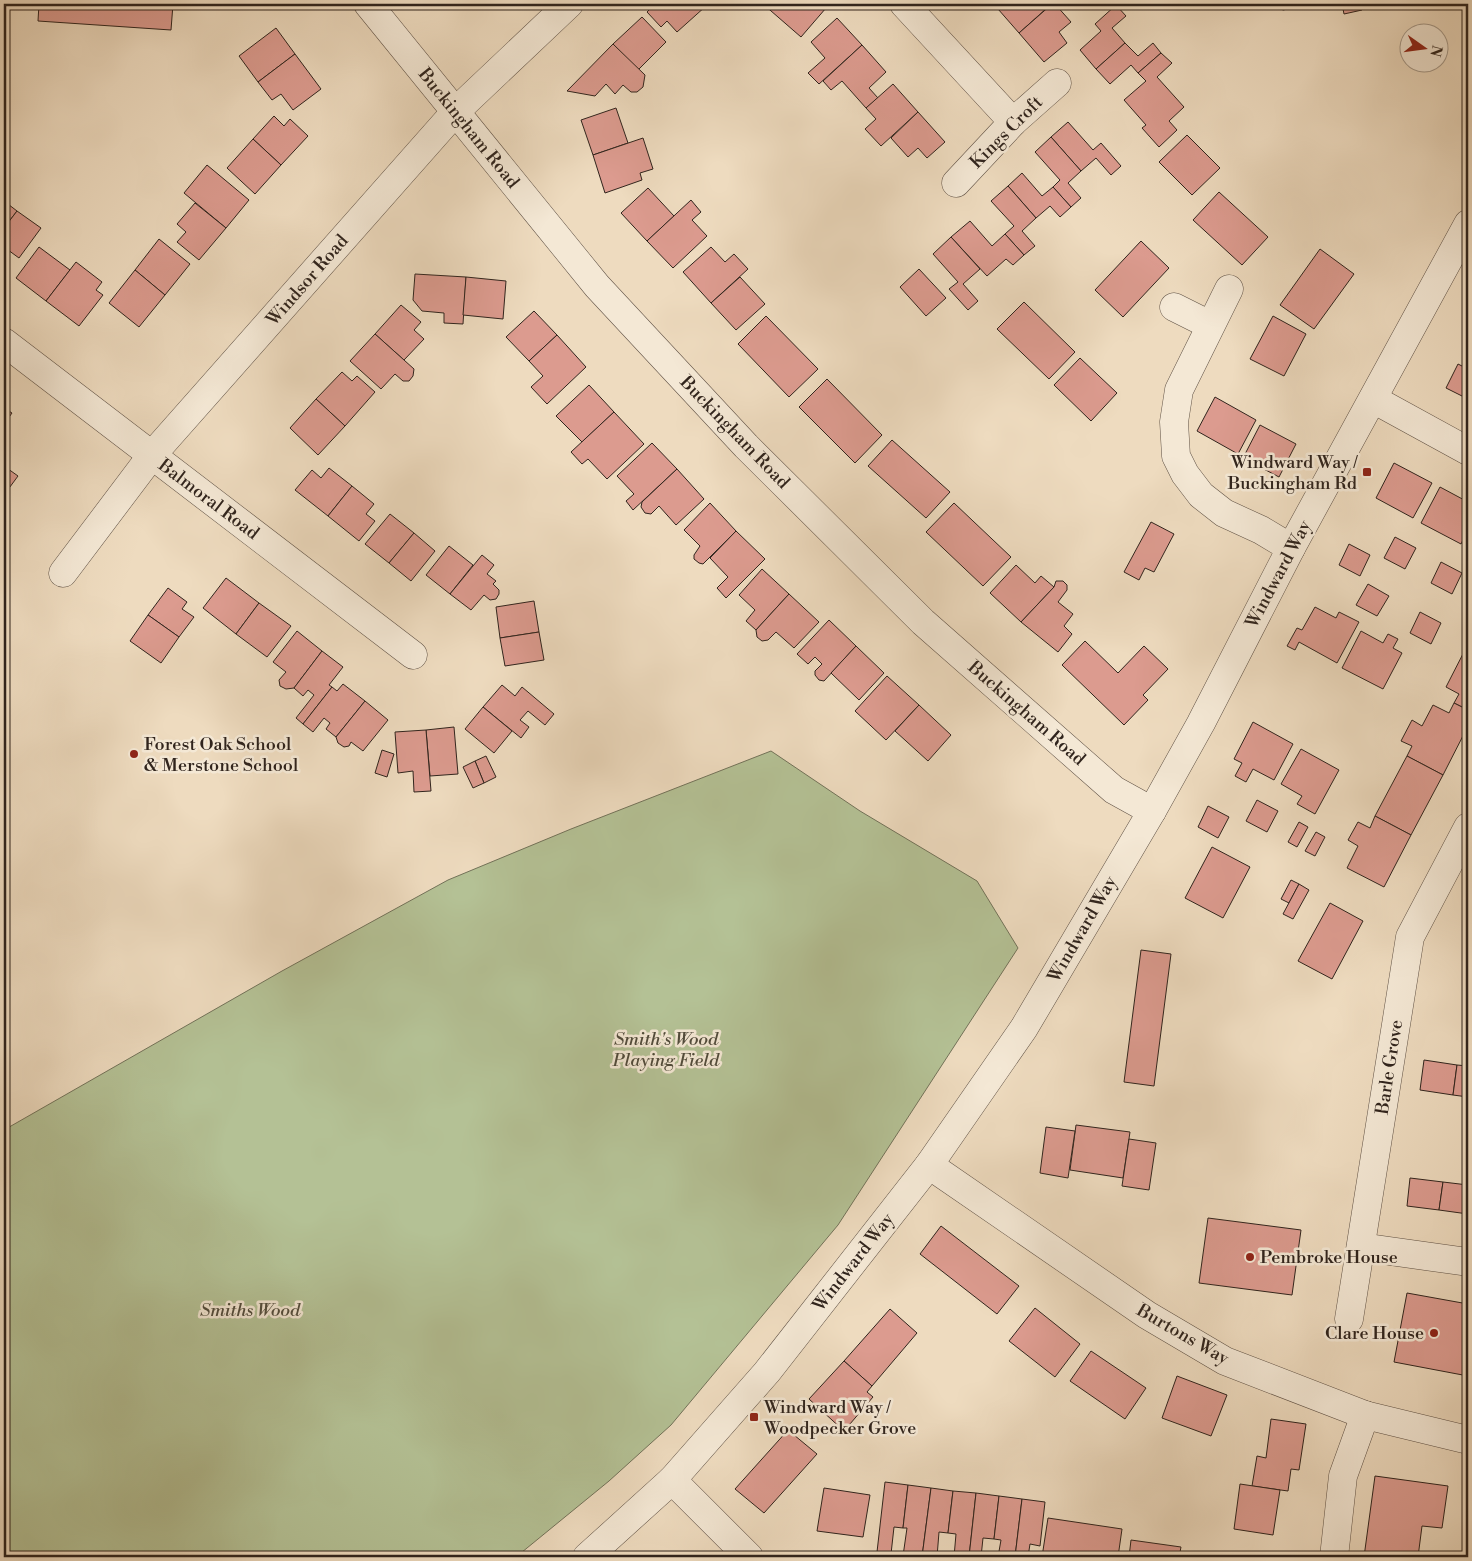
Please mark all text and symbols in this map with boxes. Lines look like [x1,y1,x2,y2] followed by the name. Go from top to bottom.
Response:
[1400,22,1450,72] north arrow
[1426,43,1446,58] text: N
[412,63,525,194] street label: Buckingham Road
[965,91,1048,174] street label: Kings Croft
[261,229,354,332] street label: Windsor Road
[674,370,795,494] street label: Buckingham Road
[1227,451,1359,495] place label: Windward Way / Buckingham Rd
[153,453,264,545] street label: Balmoral Road
[1361,466,1373,478] marker: Windward Way / Buckingham Rd
[1240,516,1317,633] street label: Windward Way
[962,655,1091,771] street label: Buckingham Road
[144,733,299,777] place label: Forest Oak School & Merstone School
[128,748,140,760] marker: Forest Oak School & Merstone School
[1042,872,1122,987] street label: Windward Way
[1370,1018,1408,1117] street label: Barle Grove
[612,1028,720,1072] park label: Smith's Wood Playing Field
[807,1208,899,1317] street label: Windward Way
[1260,1246,1398,1269] place label: Pembroke House
[1244,1251,1256,1263] marker: Pembroke House
[1132,1298,1233,1370] street label: Burtons Way
[200,1299,301,1322] park label: Smiths Wood
[1325,1322,1424,1345] place label: Clare House
[1428,1327,1440,1339] marker: Clare House
[763,1396,916,1440] place label: Windward Way / Woodpecker Grove
[748,1411,760,1423] marker: Windward Way / Woodpecker Grove

